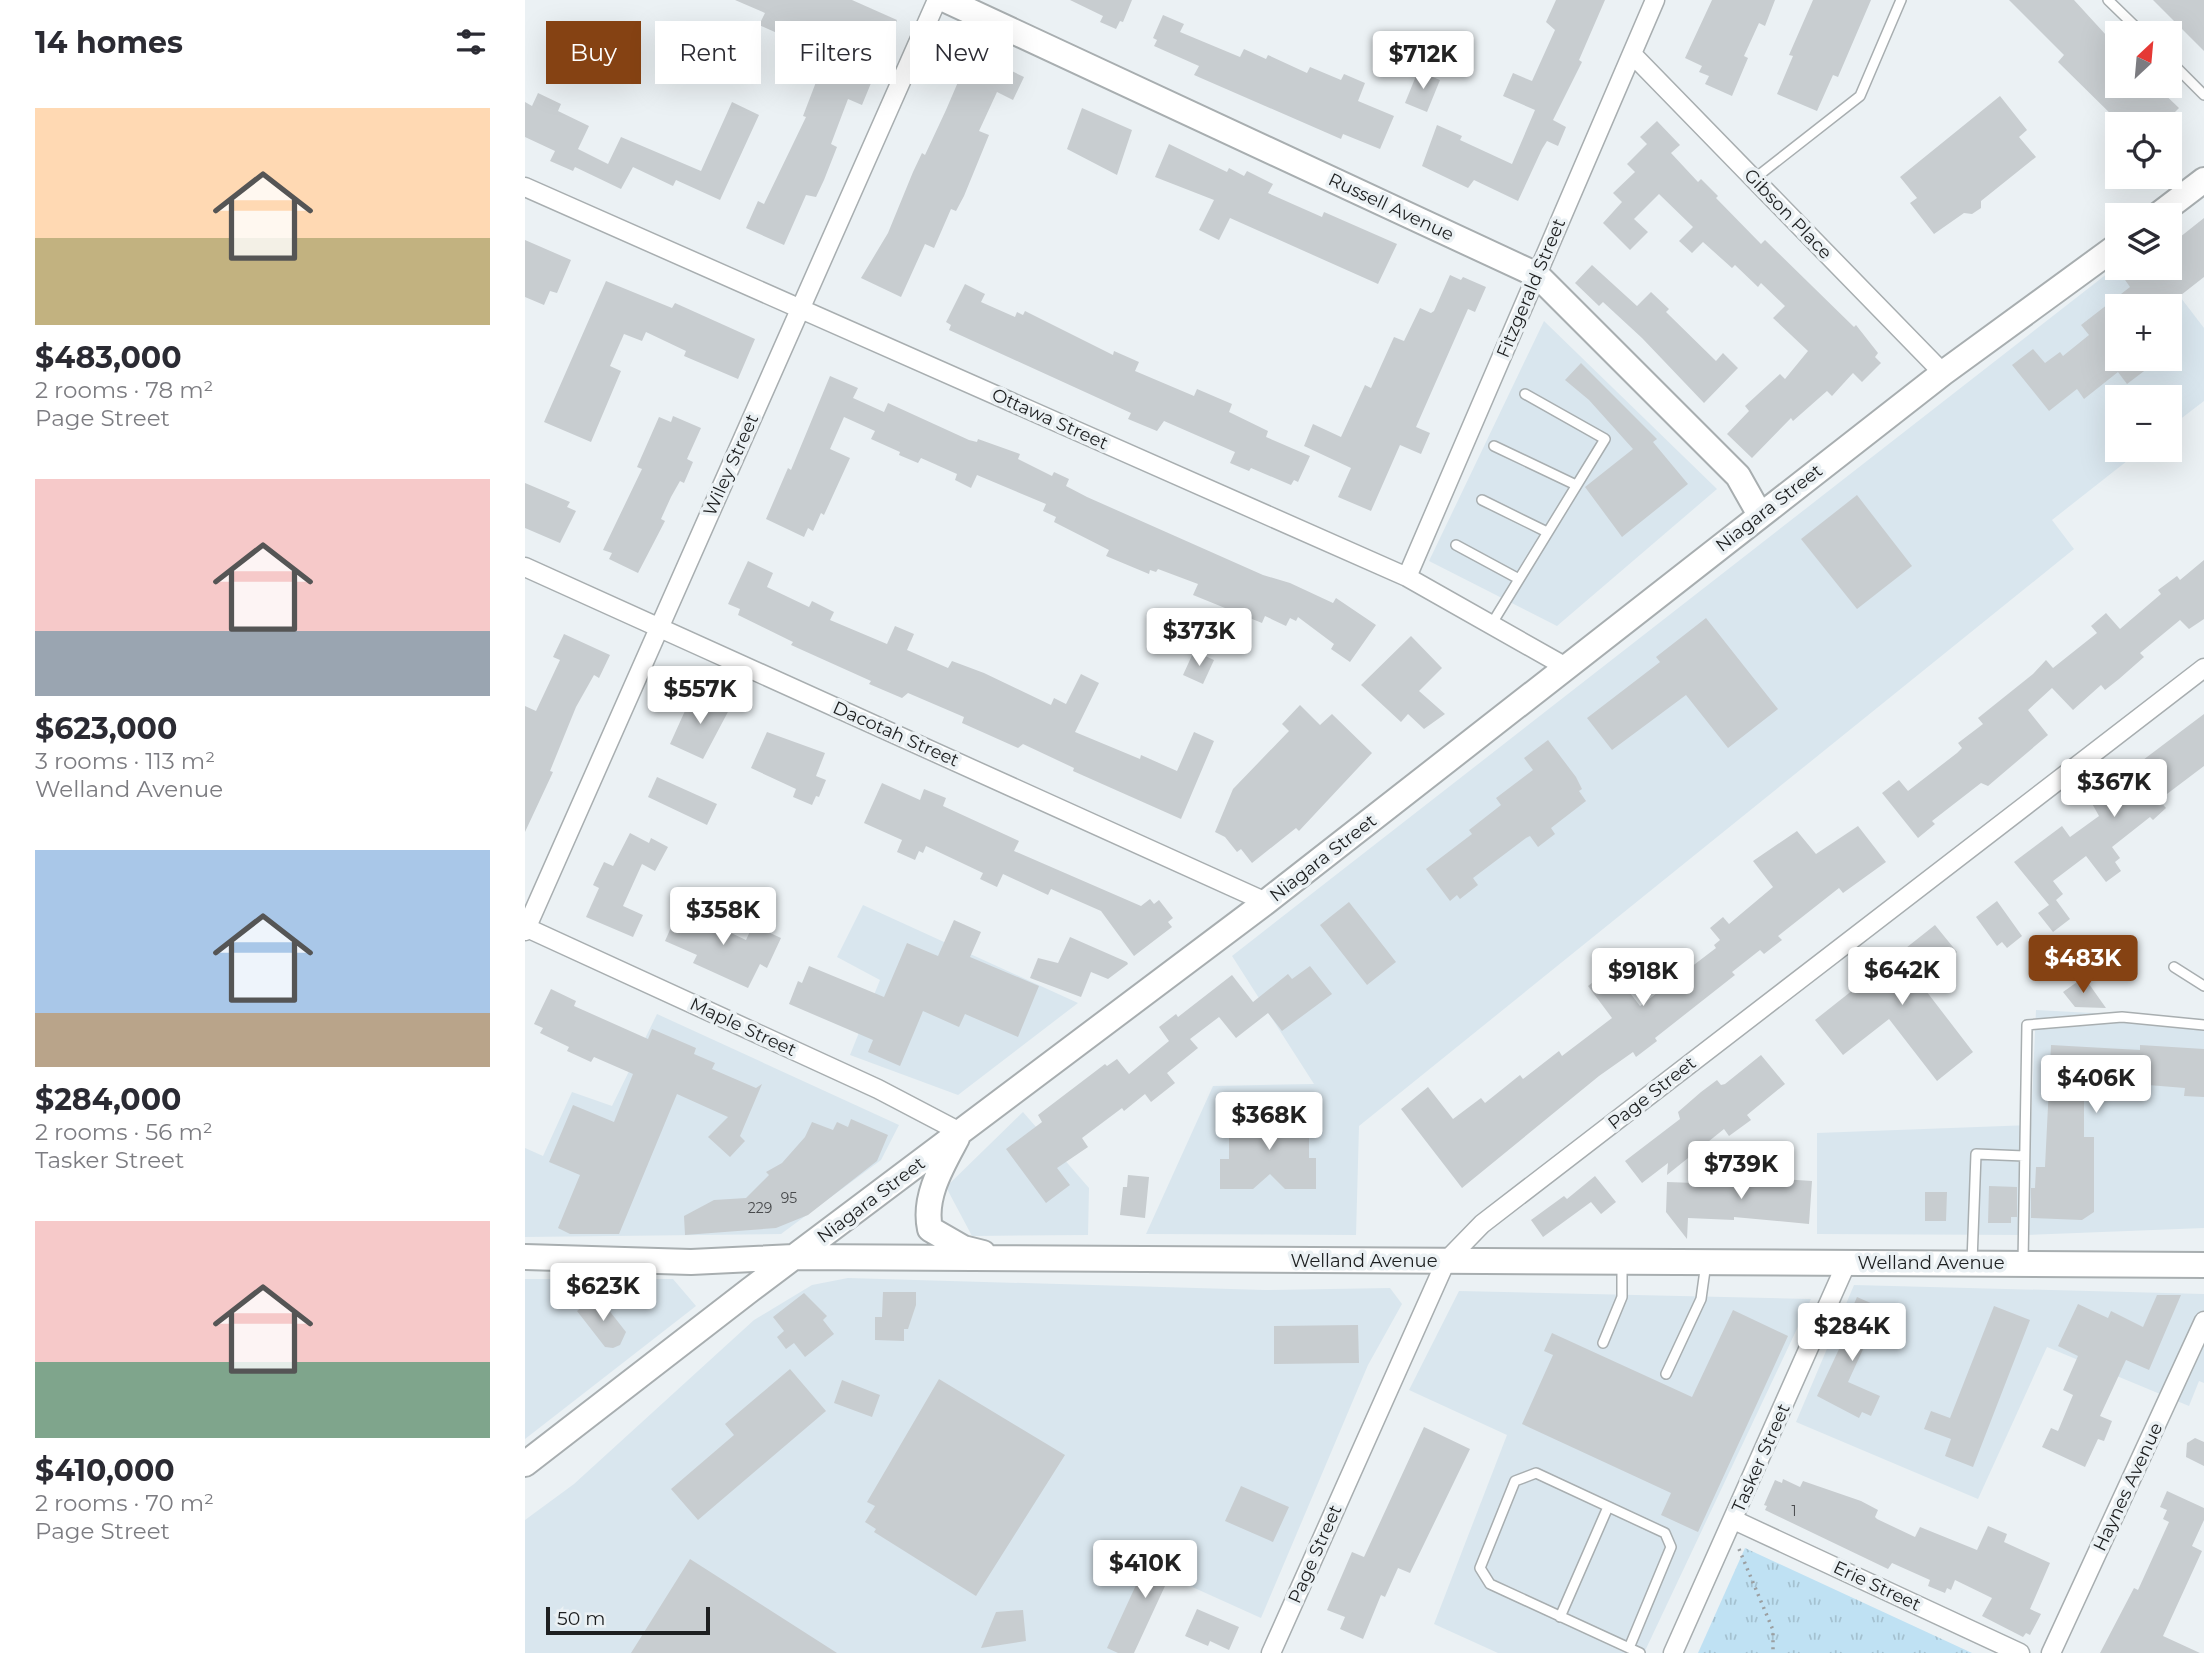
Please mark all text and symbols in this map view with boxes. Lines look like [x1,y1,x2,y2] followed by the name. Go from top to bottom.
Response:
[546,21,641,84] chip: Buy
[655,21,761,84] chip: Rent
[775,21,896,84] chip: Filters
[910,21,1013,84] chip: New
[2105,21,2182,98] north arrow
[2105,21,2182,462] map controls
[452,23,490,61] icon: filters
[35,24,183,61] text: 14 homes
[1374,32,1472,91] pin: $712K
[1389,40,1457,68] text: $712K
[2105,112,2182,189] button: locate
[200,153,326,279] icon: home
[1739,164,1837,264] street label: Gibson Place
[1325,168,1457,246] street label: Russell Avenue
[2105,203,2182,280] button: layers
[1492,215,1570,361] street label: Fitzgerald Street
[2105,294,2182,371] button: +
[35,339,182,376] text: $483,000
[35,376,213,404] text: 2 rooms · 78 m²
[988,384,1112,454] street label: Ottawa Street
[2105,385,2182,462] button: −
[35,404,170,432] text: Page Street
[699,411,763,519] street label: Wiley Street
[1711,460,1827,556] street label: Niagara Street
[200,524,326,650] icon: home
[1150,608,1248,668] pin: $373K
[1163,617,1235,645] text: $373K
[651,666,749,726] pin: $557K
[664,675,736,703] text: $557K
[830,696,962,772] street label: Dacotah Street
[35,710,177,747] text: $623,000
[35,747,215,775] text: 3 rooms · 113 m²
[2065,760,2163,819] pin: $367K
[2077,768,2151,796] text: $367K
[35,775,223,803] text: Welland Avenue
[1265,810,1381,906] street label: Niagara Street
[674,888,772,947] pin: $358K
[200,895,326,1021] icon: home
[686,896,760,924] text: $358K
[2034,936,2132,995] pin: $483K
[2045,944,2121,972] text: $483K
[1594,948,1692,1008] pin: $918K
[1853,948,1951,1007] pin: $642K
[1864,956,1940,984] text: $642K
[1608,957,1678,985] text: $918K
[686,993,800,1061] street label: Maple Street
[1604,1052,1700,1134] street label: Page Street
[2047,1056,2145,1115] pin: $406K
[2057,1064,2135,1092] text: $406K
[35,1081,181,1118] text: $284,000
[1220,1092,1318,1152] pin: $368K
[1231,1101,1307,1129] text: $368K
[35,1118,213,1146] text: 2 rooms · 56 m²
[1692,1142,1790,1201] pin: $739K
[35,1146,184,1174] text: Tasker Street
[1704,1150,1778,1178] text: $739K
[813,1152,929,1248] street label: Niagara Street
[781,1189,797,1207] house number: 95
[748,1199,772,1217] house number: 229
[1290,1250,1438,1272] street label: Welland Avenue
[1857,1252,2005,1274] street label: Welland Avenue
[554,1264,652,1323] pin: $623K
[200,1266,326,1392] icon: home
[566,1272,640,1300] text: $623K
[1803,1304,1901,1363] pin: $284K
[1814,1312,1890,1340] text: $284K
[1727,1400,1795,1516] street label: Tasker Street
[2089,1419,2167,1555] street label: Haynes Avenue
[35,1452,175,1489] text: $410,000
[35,1489,214,1517] text: 2 rooms · 70 m²
[1283,1501,1347,1607] street label: Page Street
[1791,1502,1797,1520] house number: 1
[35,1517,170,1545] text: Page Street
[1096,1540,1194,1600] pin: $410K
[1109,1549,1181,1577] text: $410K
[1830,1556,1924,1616] street label: Erie Street
[546,1604,711,1636] scale bar
[557,1607,605,1630] text: 50 m

